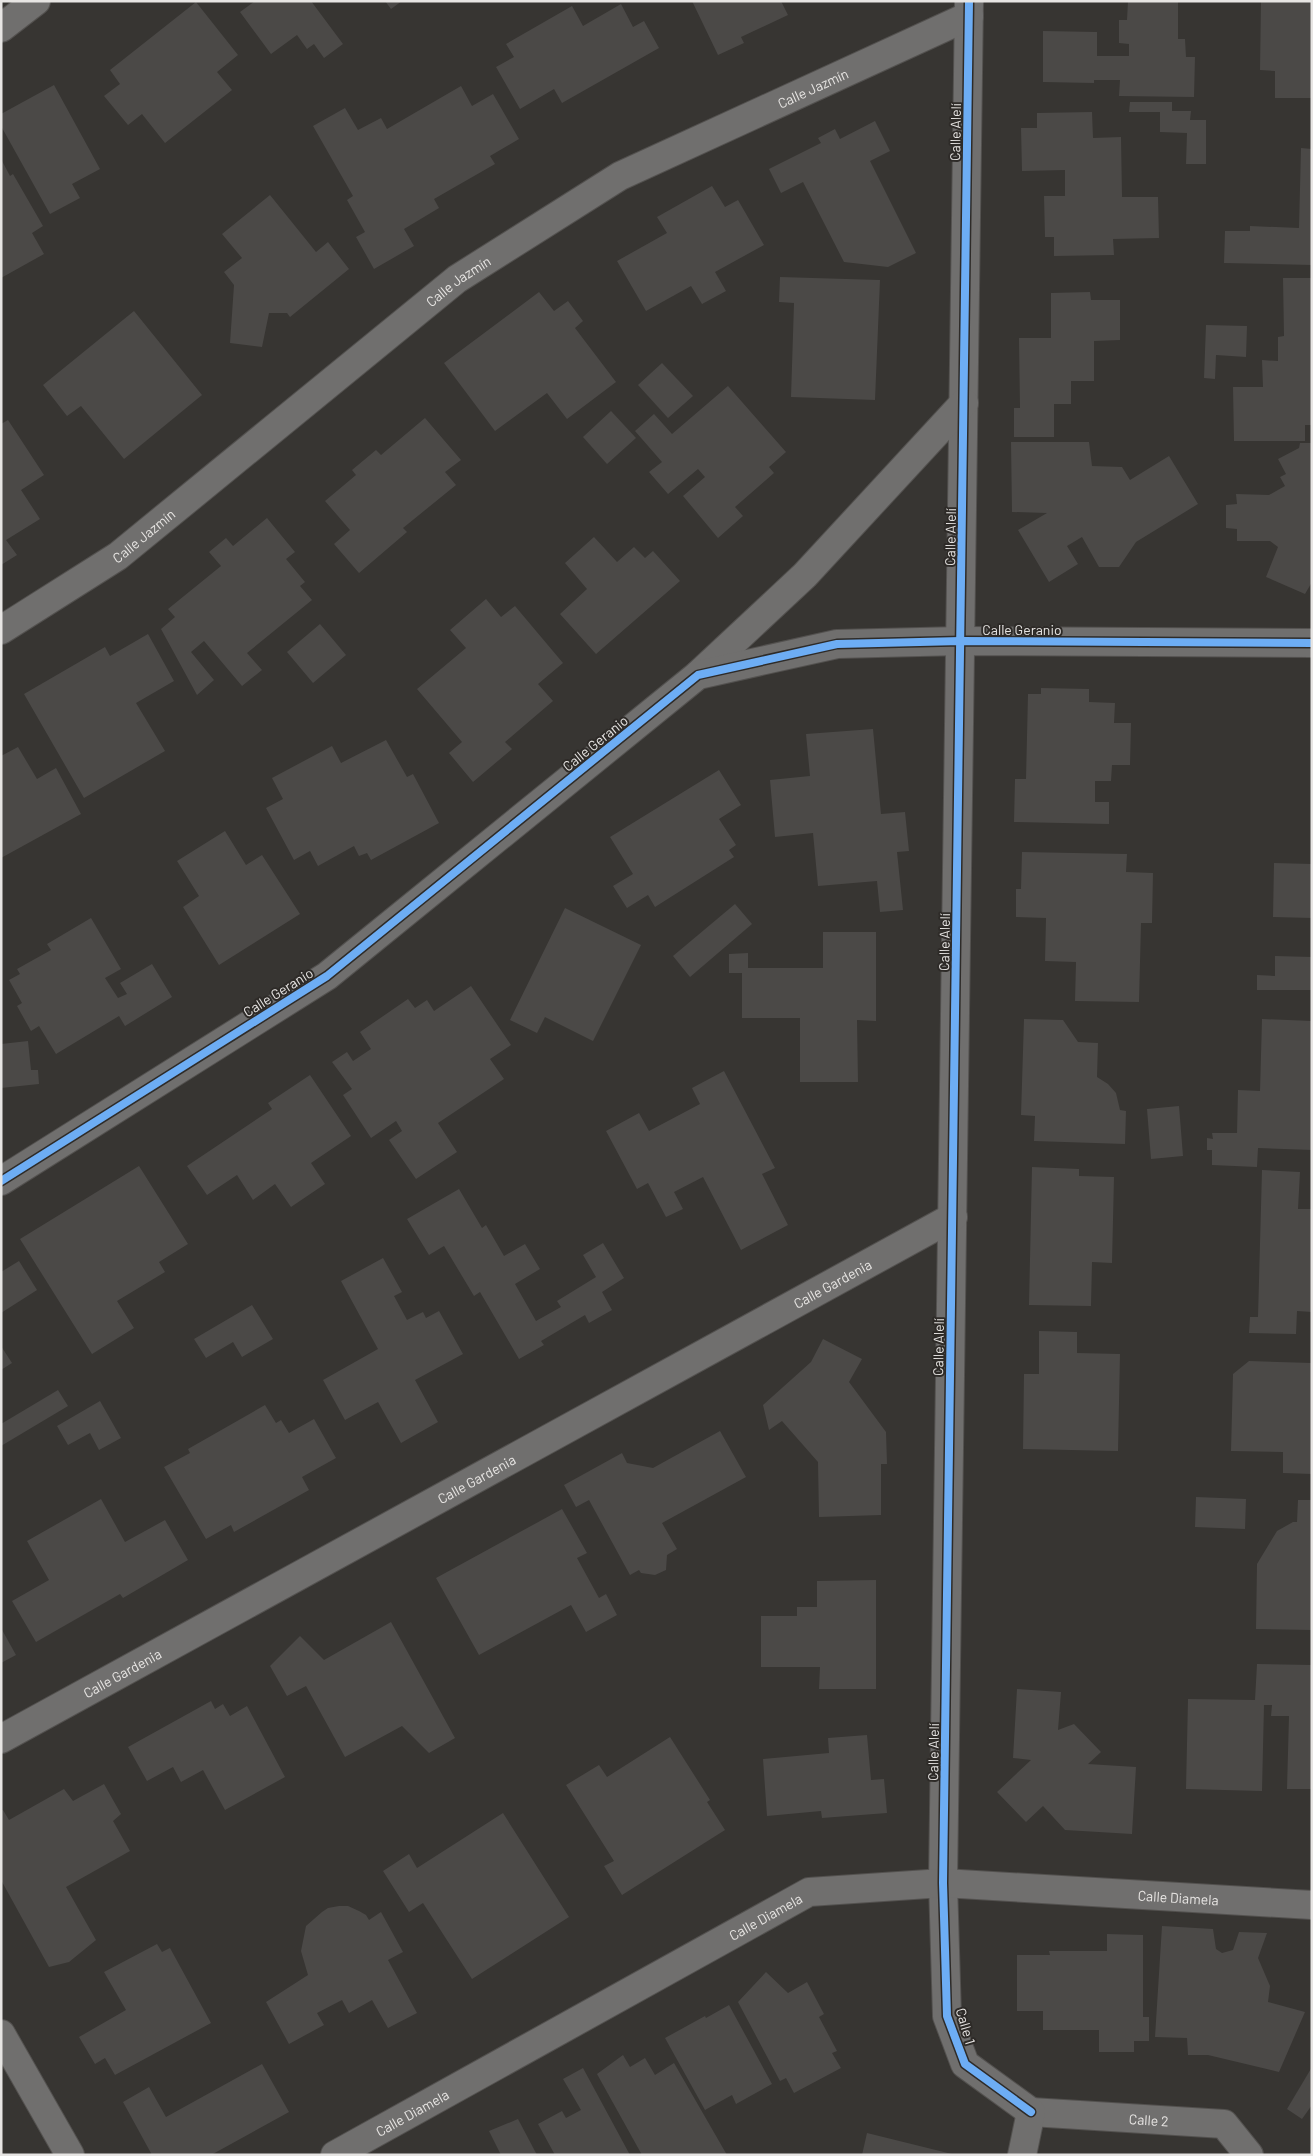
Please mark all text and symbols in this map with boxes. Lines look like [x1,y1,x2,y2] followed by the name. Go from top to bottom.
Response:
[775,64,851,111] street label: Calle Jazmín
[946,103,964,161] street label: Calle Alelí
[422,252,493,310] street label: Calle Jazmín
[109,505,178,566] street label: Calle Jazmín
[941,508,959,566] street label: Calle Alelí
[982,621,1062,638] street label: Calle Geranio
[559,711,631,775] street label: Calle Geranio
[935,913,953,971] street label: Calle Alelí
[240,964,316,1020] street label: Calle Geranio
[790,1255,874,1311] street label: Calle Gardenia
[929,1318,947,1376] street label: Calle Alelí
[434,1450,518,1507] street label: Calle Gardenia
[80,1644,164,1701] street label: Calle Gardenia
[924,1723,942,1781] street label: Calle Alelí
[1137,1886,1219,1908] street label: Calle Diamela
[726,1889,805,1943] street label: Calle Diamela
[953,2006,979,2046] street label: Calle 1
[372,2085,452,2139] street label: Calle Diamela
[1128,2110,1169,2129] street label: Calle 2

